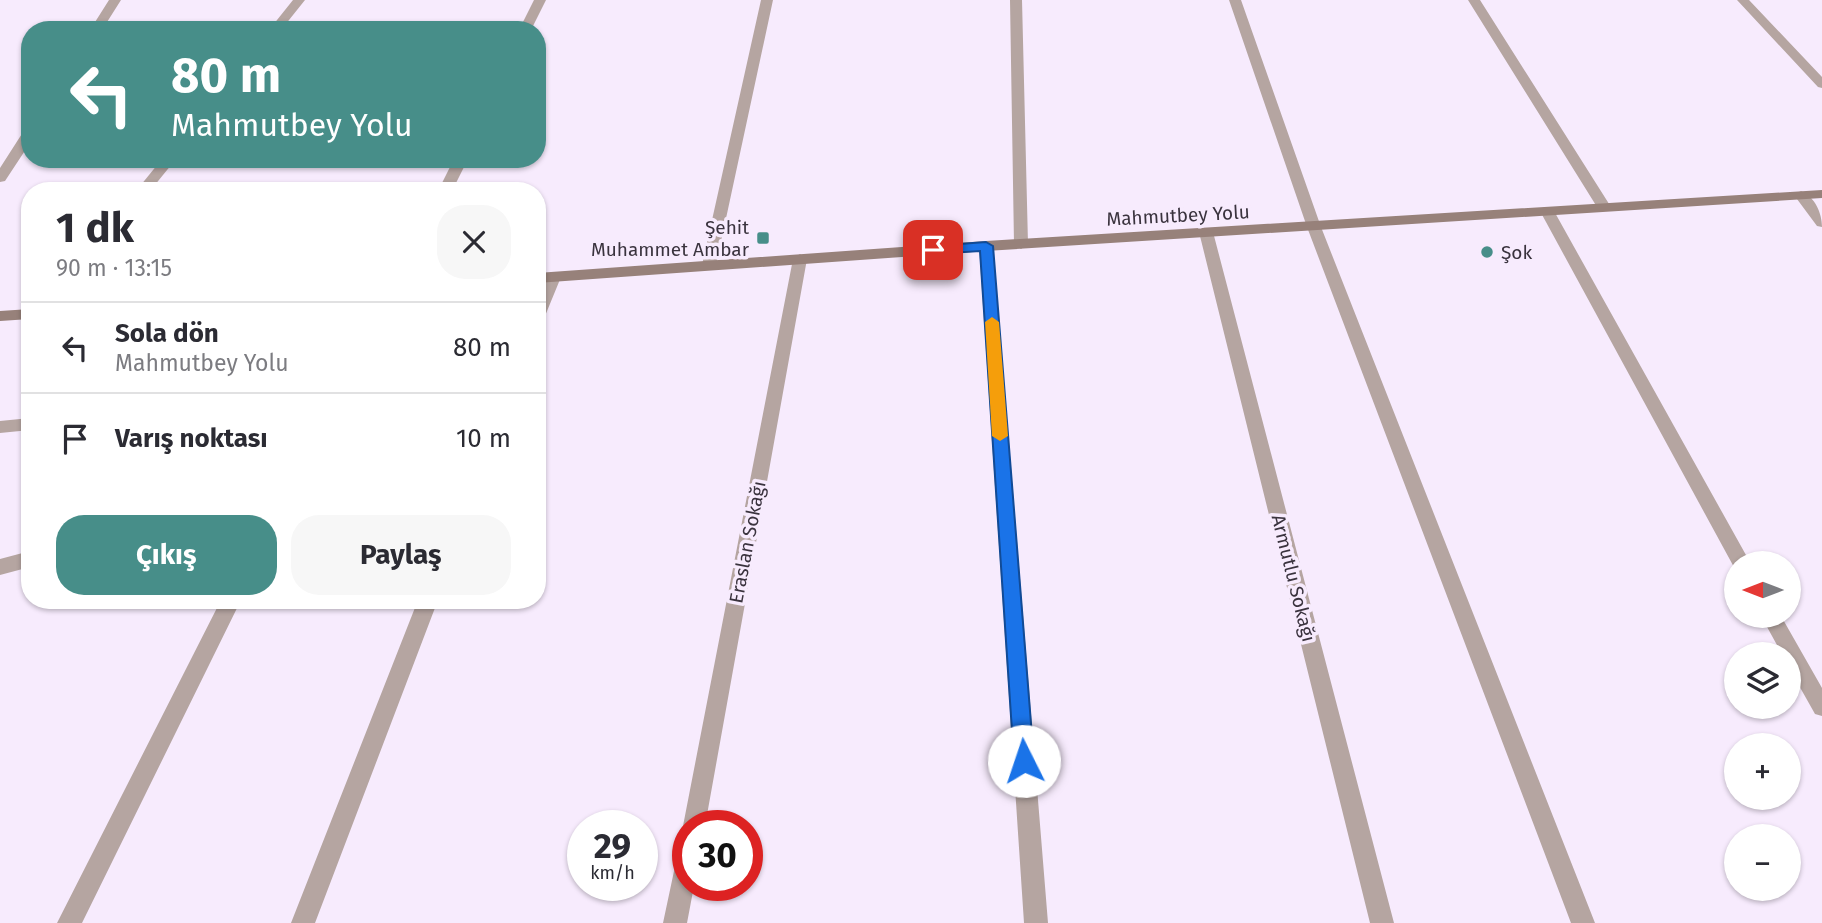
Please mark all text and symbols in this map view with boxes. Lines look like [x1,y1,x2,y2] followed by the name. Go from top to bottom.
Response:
[171,46,281,105] text: 80 m
[56,49,147,140] icon: left
[171,106,413,144] text: Mahmutbey Yolu
[1106,200,1250,231] street label: Mahmutbey Yolu
[56,203,134,253] text: 1 dk
[437,205,511,279] button: close
[591,216,750,261] place label: Şehit Muhammet Ambar
[903,220,963,280] pin
[755,230,771,246] marker: Şehit Muhammet Ambar
[914,231,952,269] icon: arrive
[1501,241,1532,264] place label: Şok
[1479,244,1495,260] marker: Şok
[56,254,172,282] text: 90 m · 13:15
[115,318,219,349] text: Sola dön
[56,329,94,367] icon: left
[453,332,511,363] text: 80 m
[115,349,289,377] text: Mahmutbey Yolu
[56,420,94,458] icon: arrive
[115,423,268,454] text: Varış noktası
[456,423,511,454] text: 10 m
[724,479,771,605] street label: Eraslan Sokağı
[1267,512,1320,644] street label: Armutlu Sokağı
[56,515,277,595] button: Çıkış
[291,515,511,595] button: Paylaş
[1724,551,1801,628] north arrow
[1724,551,1801,901] map controls
[1724,642,1801,719] button: layers
[987,724,1061,798] position arrow
[1724,733,1801,810] button: +
[672,810,763,901] speed limit sign: 30
[1724,824,1801,901] button: −
[594,825,631,867] text: 29
[590,862,635,884] text: km/h

